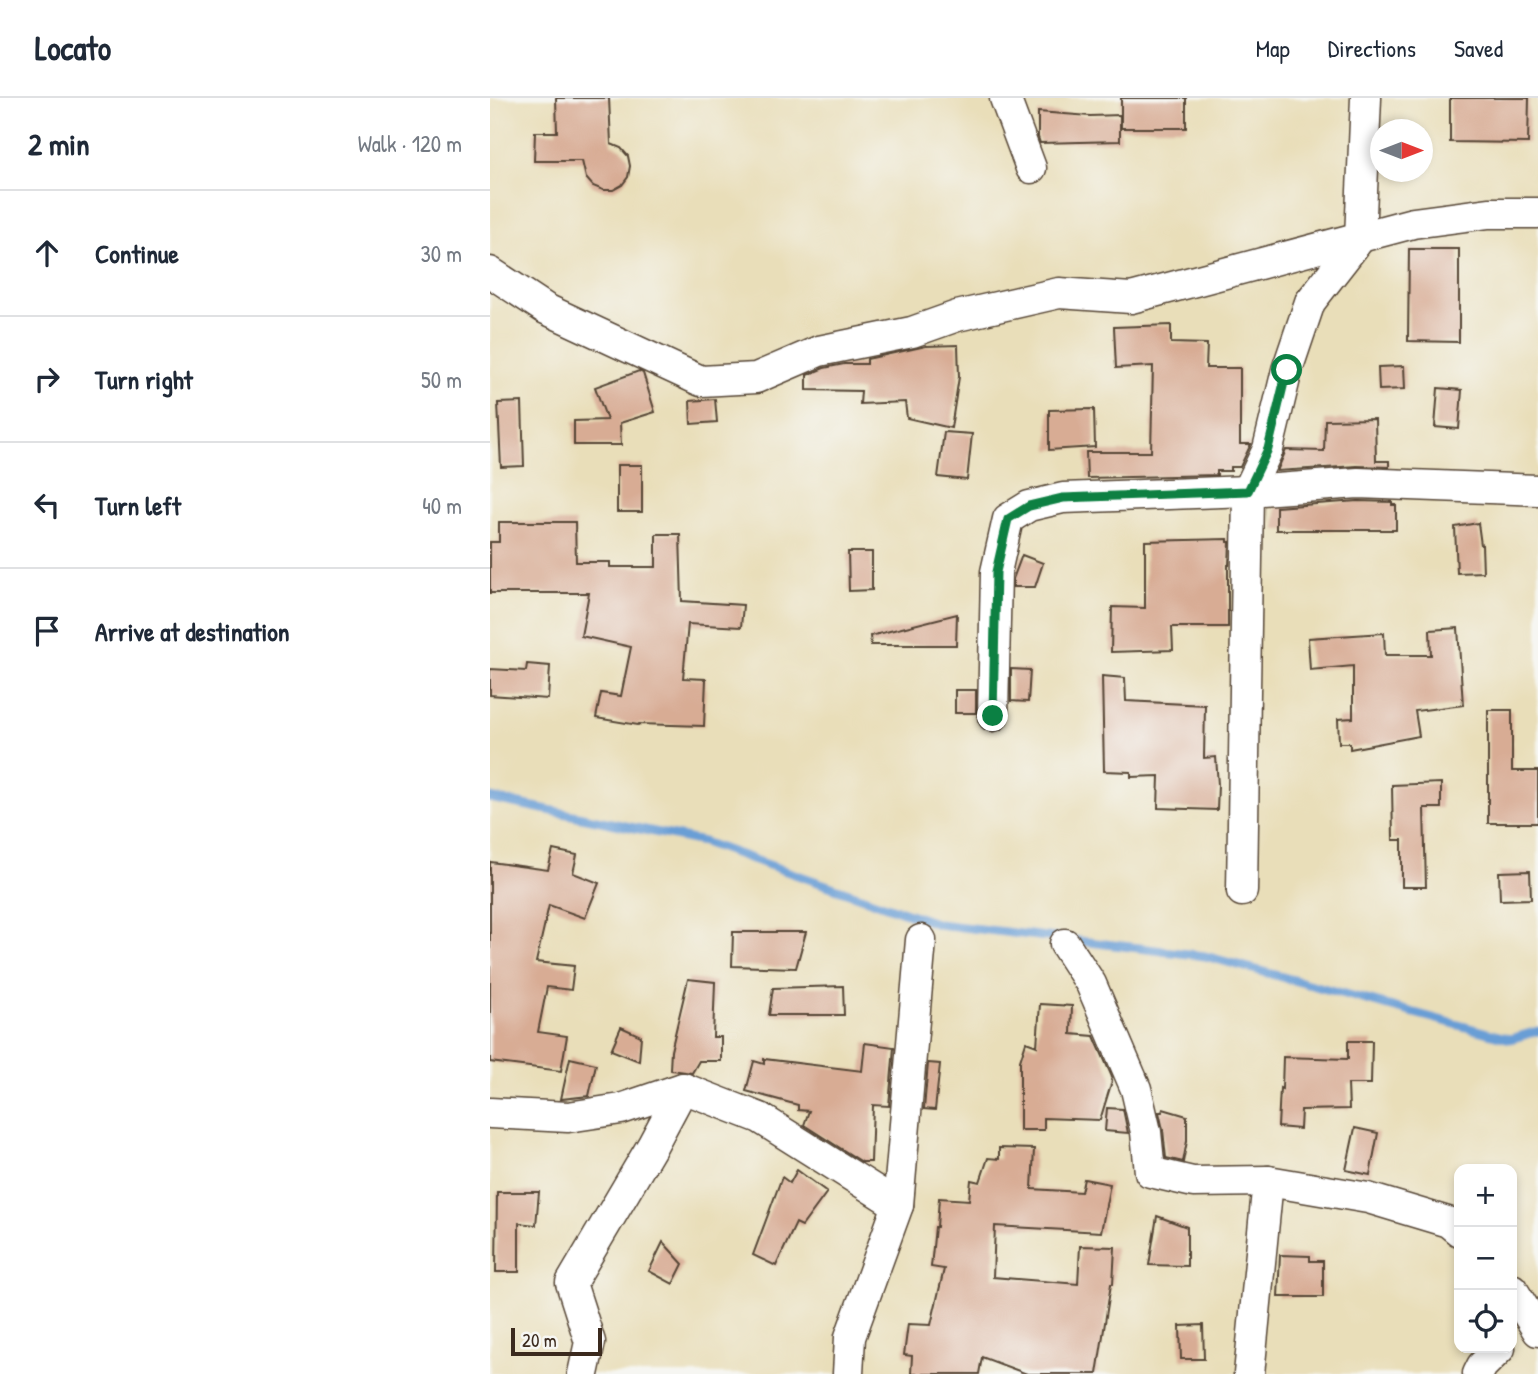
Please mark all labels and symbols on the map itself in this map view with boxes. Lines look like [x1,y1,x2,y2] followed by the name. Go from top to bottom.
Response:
[1370,119,1433,182] north arrow
[1271,354,1302,385] route start
[977,700,1008,731] route end
[511,1325,602,1357] scale bar

